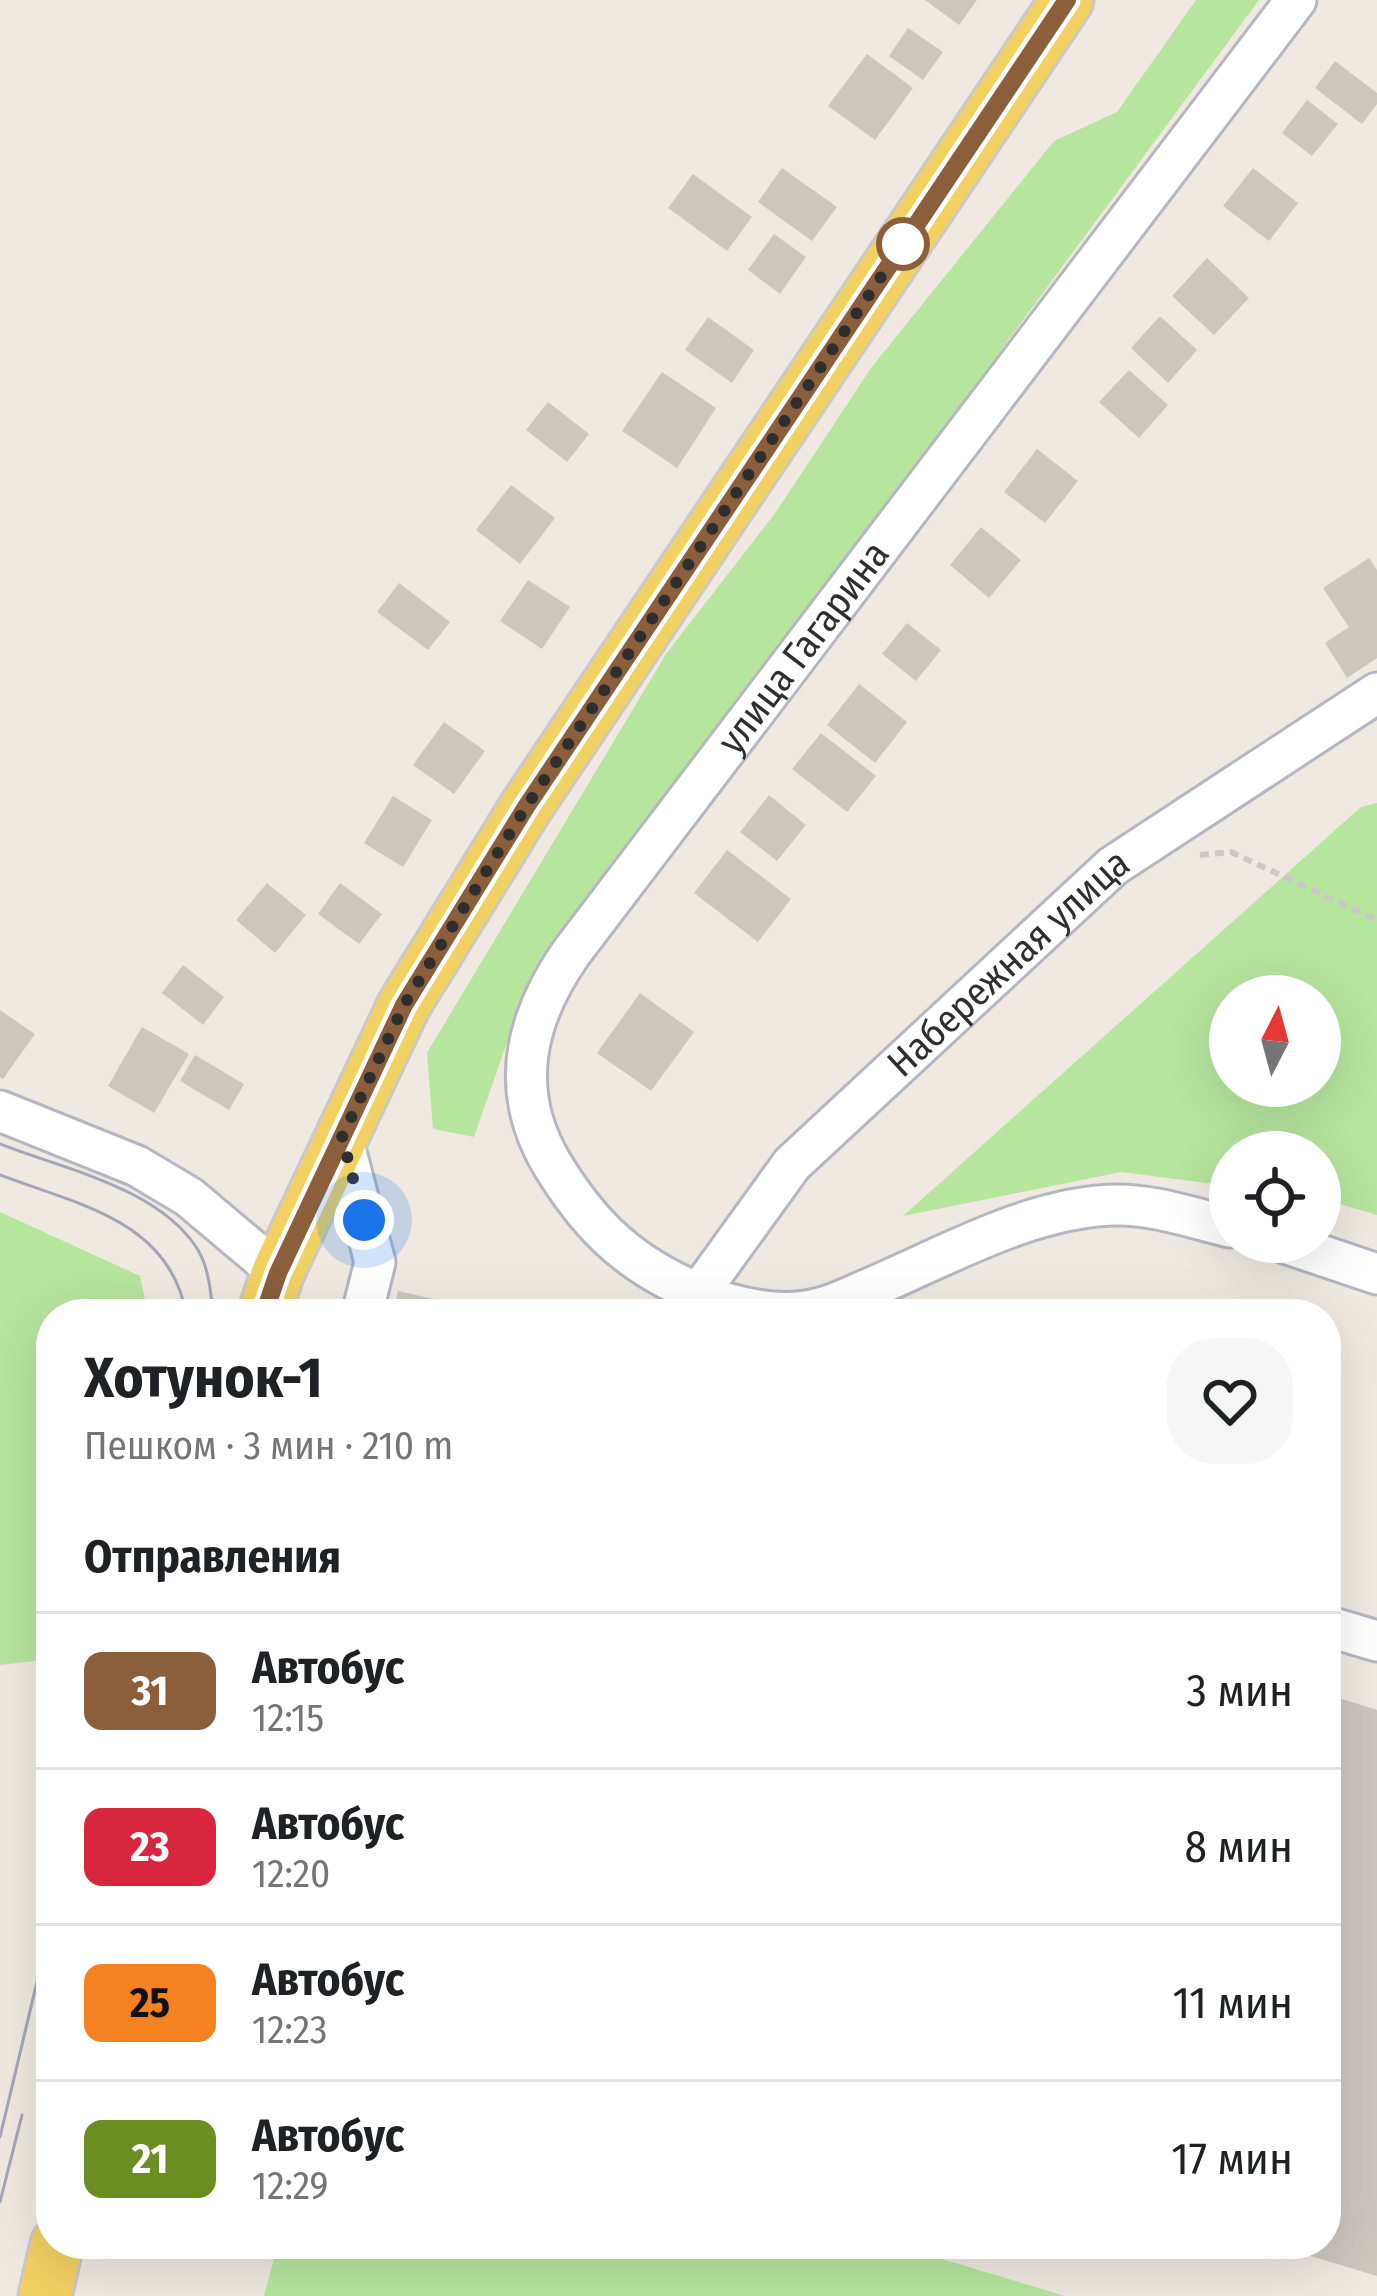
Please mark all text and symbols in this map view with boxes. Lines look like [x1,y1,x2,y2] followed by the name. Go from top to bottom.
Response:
[878,219,928,269] unlabelled marker
[708,532,899,763] street label: улица Гагарина
[878,839,1137,1086] street label: Набережная улица
[1209,975,1341,1107] north arrow
[1209,975,1341,1263] map controls
[1209,1131,1341,1263] button: locate
[334,1190,394,1250] your location
[1167,1338,1293,1464] button: heart
[84,1344,323,1412] text: Хотунок-1
[84,1423,453,1469] text: Пешком · 3 мин · 210 m
[84,1530,341,1584] text: Отправления
[252,1641,404,1695] text: Автобус
[1187,1664,1293,1718] text: 3 мин
[132,1666,168,1716] text: 31
[252,1695,324,1741] text: 12:15
[252,1797,404,1851] text: Автобус
[1184,1820,1293,1874] text: 8 мин
[130,1822,170,1872] text: 23
[252,1851,330,1897] text: 12:20
[252,1953,404,2007] text: Автобус
[1172,1976,1293,2030] text: 11 мин
[130,1978,170,2028] text: 25
[252,2007,327,2053] text: 12:23
[252,2109,404,2163] text: Автобус
[1171,2132,1293,2186] text: 17 мин
[132,2134,168,2184] text: 21
[252,2163,329,2209] text: 12:29

